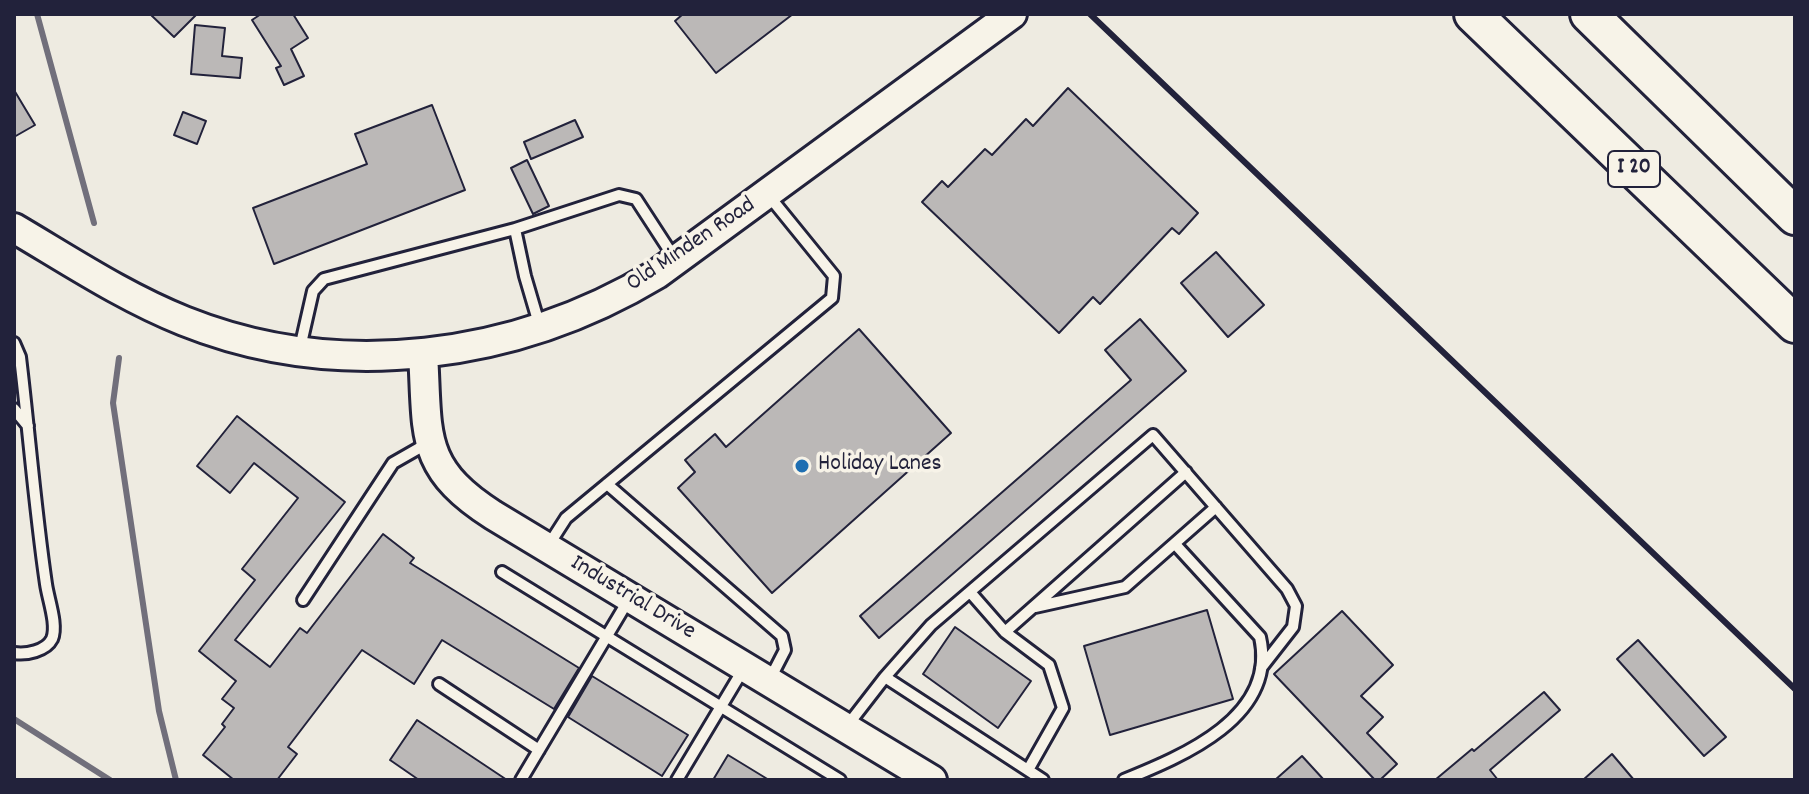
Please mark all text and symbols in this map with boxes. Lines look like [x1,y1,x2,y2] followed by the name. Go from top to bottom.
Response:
[1608,151,1660,187] road number: I 20
[622,192,762,300] street label: Old Minden Road
[818,452,942,480] place label: Holiday Lanes
[793,457,811,475] marker: Holiday Lanes
[564,550,700,648] street label: Industrial Drive

